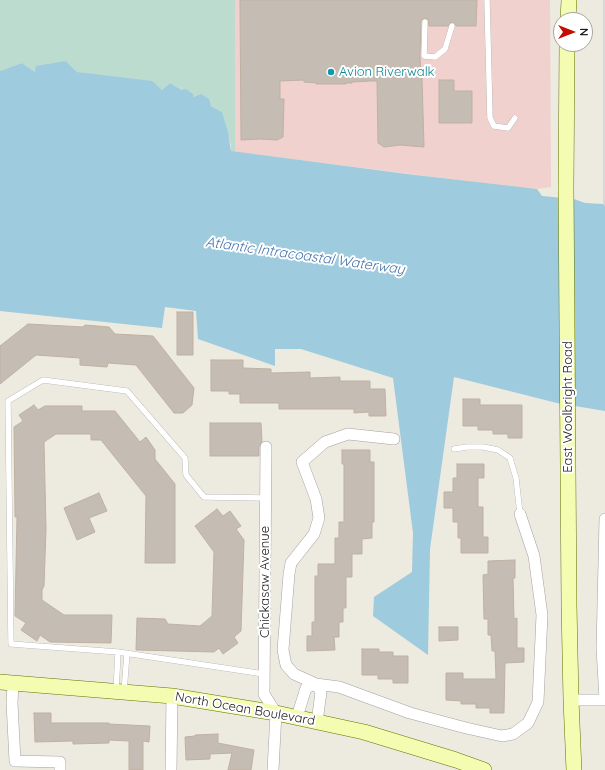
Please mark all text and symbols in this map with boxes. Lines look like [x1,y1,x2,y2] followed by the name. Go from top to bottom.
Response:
[553,12,593,52] north arrow
[577,28,591,36] text: N
[339,64,435,80] place label: Avion Riverwalk
[326,67,336,77] marker: Avion Riverwalk
[204,234,406,278] water label: Atlantic Intracoastal Waterway
[560,341,576,473] street label: East Woolbright Road
[257,526,273,638] street label: Chickasaw Avenue
[174,689,316,729] street label: North Ocean Boulevard

